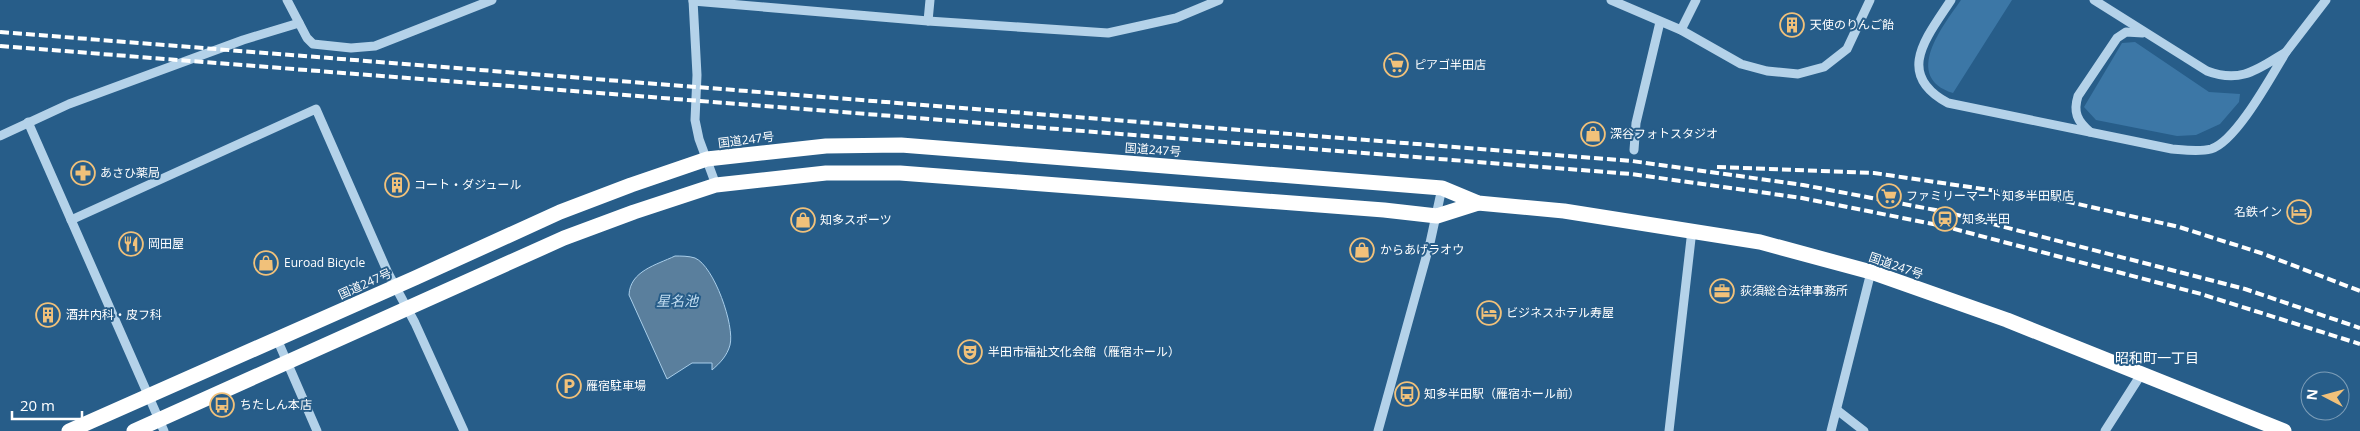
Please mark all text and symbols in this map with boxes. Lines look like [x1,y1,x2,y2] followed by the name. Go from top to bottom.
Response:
[1779,12,1805,38] building icon: 天使のりんご飴
[1810,16,1894,33] place label: 天使のりんご飴
[1383,52,1409,78] supermarket icon: ピアゴ半田店
[1414,56,1486,73] place label: ピアゴ半田店
[1580,121,1606,147] shop icon: 深谷フォトスタジオ
[1610,125,1718,142] place label: 深谷フォトスタジオ
[717,128,775,151] street label: 国道247号
[1124,139,1182,160] street label: 国道247号
[70,160,96,186] pharmacy icon: あさひ薬局
[100,164,160,181] place label: あさひ薬局
[384,172,410,198] building icon: コート・ダジュール
[414,176,521,193] place label: コート・ダジュール
[1876,183,1902,209] supermarket icon: ファミリーマート知多半田駅店
[1906,187,2074,204] place label: ファミリーマート知多半田駅店
[2286,199,2312,225] hotel icon: 名鉄イン
[2234,203,2282,220] place label: 名鉄イン
[1932,206,1958,232] station icon: 知多半田
[790,207,816,233] shop icon: 知多スポーツ
[1962,210,2010,227] place label: 知多半田
[820,211,892,228] place label: 知多スポーツ
[118,231,144,257] restaurant icon: 岡田屋
[148,235,184,252] place label: 岡田屋
[1349,237,1375,263] shop icon: からあげラオウ
[1380,241,1464,258] place label: からあげラオウ
[1867,248,1926,283] street label: 国道247号
[253,250,279,276] shop icon: Euroad Bicycle
[284,254,366,271] place label: Euroad Bicycle
[335,264,394,303] street label: 国道247号
[1709,278,1735,304] office icon: 荻須総合法律事務所
[1740,282,1848,299] place label: 荻須総合法律事務所
[656,291,700,310] water label: 星名池
[1476,300,1502,326] hotel icon: ビジネスホテル寿屋
[35,302,61,328] building icon: 酒井内科・皮フ科
[1506,304,1614,321] place label: ビジネスホテル寿屋
[66,306,162,323] place label: 酒井内科・皮フ科
[957,339,983,365] theatre icon: 半田市福祉文化会館（雁宿ホール）
[988,343,1180,360] place label: 半田市福祉文化会館（雁宿ホール）
[2115,348,2199,367] district label: 昭和町一丁目
[2300,371,2350,421] north arrow
[556,373,582,399] parking icon: 雁宿駐車場
[586,377,646,394] place label: 雁宿駐車場
[1394,381,1420,407] bus stop icon: 知多半田駅（雁宿ホール前）
[1424,385,1580,402] place label: 知多半田駅（雁宿ホール前）
[12,388,82,420] scale bar
[2302,388,2322,401] text: N
[209,392,235,418] bus stop icon: ちたしん本店
[20,395,55,415] text: 20 m
[240,396,312,413] place label: ちたしん本店

